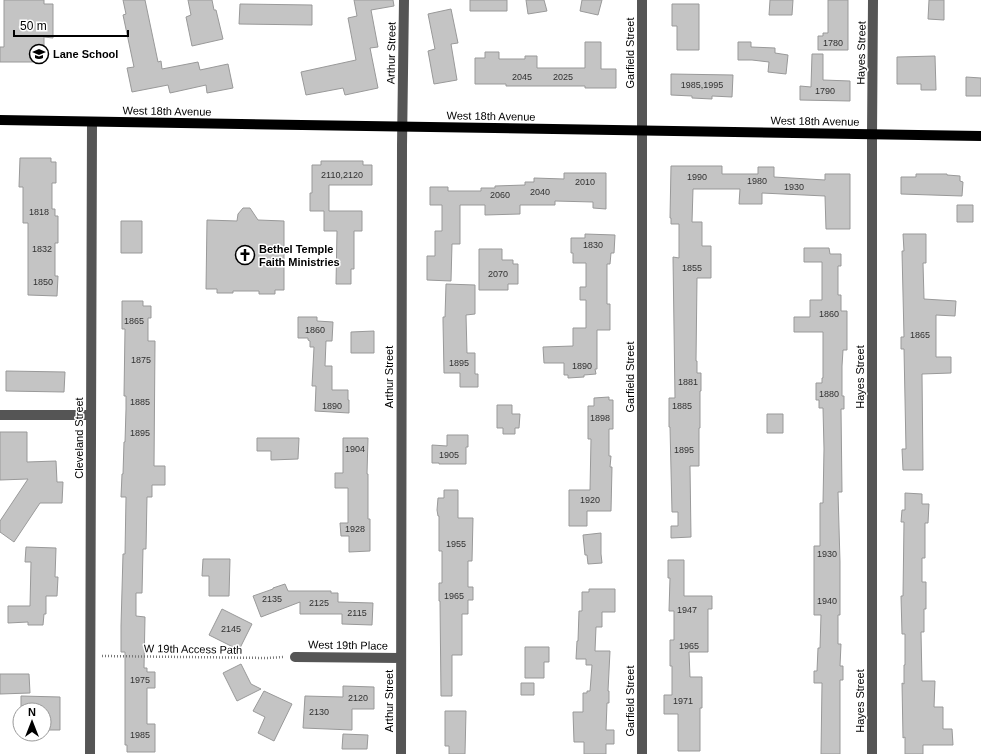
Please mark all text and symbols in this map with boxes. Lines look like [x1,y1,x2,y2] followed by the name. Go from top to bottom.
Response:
[14,12,128,38] scale bar
[624,18,636,88] street label: Garfield Street
[20,19,47,33] text: 50 m
[854,21,868,85] street label: Hayes Street
[384,22,398,84] street label: Arthur Street
[823,38,843,48] house number: 1780
[28,43,50,65] school or university icon: Lane School
[53,48,118,60] place label: Lane School
[512,72,532,82] house number: 2045
[553,72,573,82] house number: 2025
[681,80,723,90] house number: 1985,1995
[815,86,835,96] house number: 1790
[122,104,212,118] street label: West 18th Avenue
[446,109,536,123] street label: West 18th Avenue
[770,114,860,128] street label: West 18th Avenue
[321,170,363,180] house number: 2110,2120
[687,172,707,182] house number: 1990
[747,176,767,186] house number: 1980
[575,177,595,187] house number: 2010
[784,182,804,192] house number: 1930
[530,187,550,197] house number: 2040
[490,190,510,200] house number: 2060
[29,207,49,217] house number: 1818
[583,240,603,250] house number: 1830
[259,243,340,268] place label: Bethel Temple Faith Ministries
[32,244,52,254] house number: 1832
[234,244,256,266] church icon: Bethel Temple Faith Ministries
[682,263,702,273] house number: 1855
[488,269,508,279] house number: 2070
[33,277,53,287] house number: 1850
[819,309,839,319] house number: 1860
[124,316,144,326] house number: 1865
[305,325,325,335] house number: 1860
[910,330,930,340] house number: 1865
[624,342,636,412] street label: Garfield Street
[854,345,866,409] street label: Hayes Street
[383,346,395,408] street label: Arthur Street
[131,355,151,365] house number: 1875
[449,358,469,368] house number: 1895
[572,361,592,371] house number: 1890
[678,377,698,387] house number: 1881
[819,389,839,399] house number: 1880
[73,397,85,479] street label: Cleveland Street
[130,397,150,407] house number: 1885
[322,401,342,411] house number: 1890
[672,401,692,411] house number: 1885
[590,413,610,423] house number: 1898
[130,428,150,438] house number: 1895
[345,444,365,454] house number: 1904
[674,445,694,455] house number: 1895
[439,450,459,460] house number: 1905
[580,495,600,505] house number: 1920
[345,524,365,534] house number: 1928
[446,539,466,549] house number: 1955
[817,549,837,559] house number: 1930
[444,591,464,601] house number: 1965
[262,594,282,604] house number: 2135
[817,596,837,606] house number: 1940
[309,598,329,608] house number: 2125
[677,605,697,615] house number: 1947
[347,608,367,618] house number: 2115
[221,624,241,634] house number: 2145
[308,638,388,652] street label: West 19th Place
[679,641,699,651] house number: 1965
[144,642,242,656] street label: W 19th Access Path
[624,666,636,736] street label: Garfield Street
[854,669,866,733] street label: Hayes Street
[383,670,395,732] street label: Arthur Street
[130,675,150,685] house number: 1975
[348,693,368,703] house number: 2120
[673,696,693,706] house number: 1971
[12,702,52,742] north arrow
[28,706,36,718] text: N
[309,707,329,717] house number: 2130
[130,730,150,740] house number: 1985

